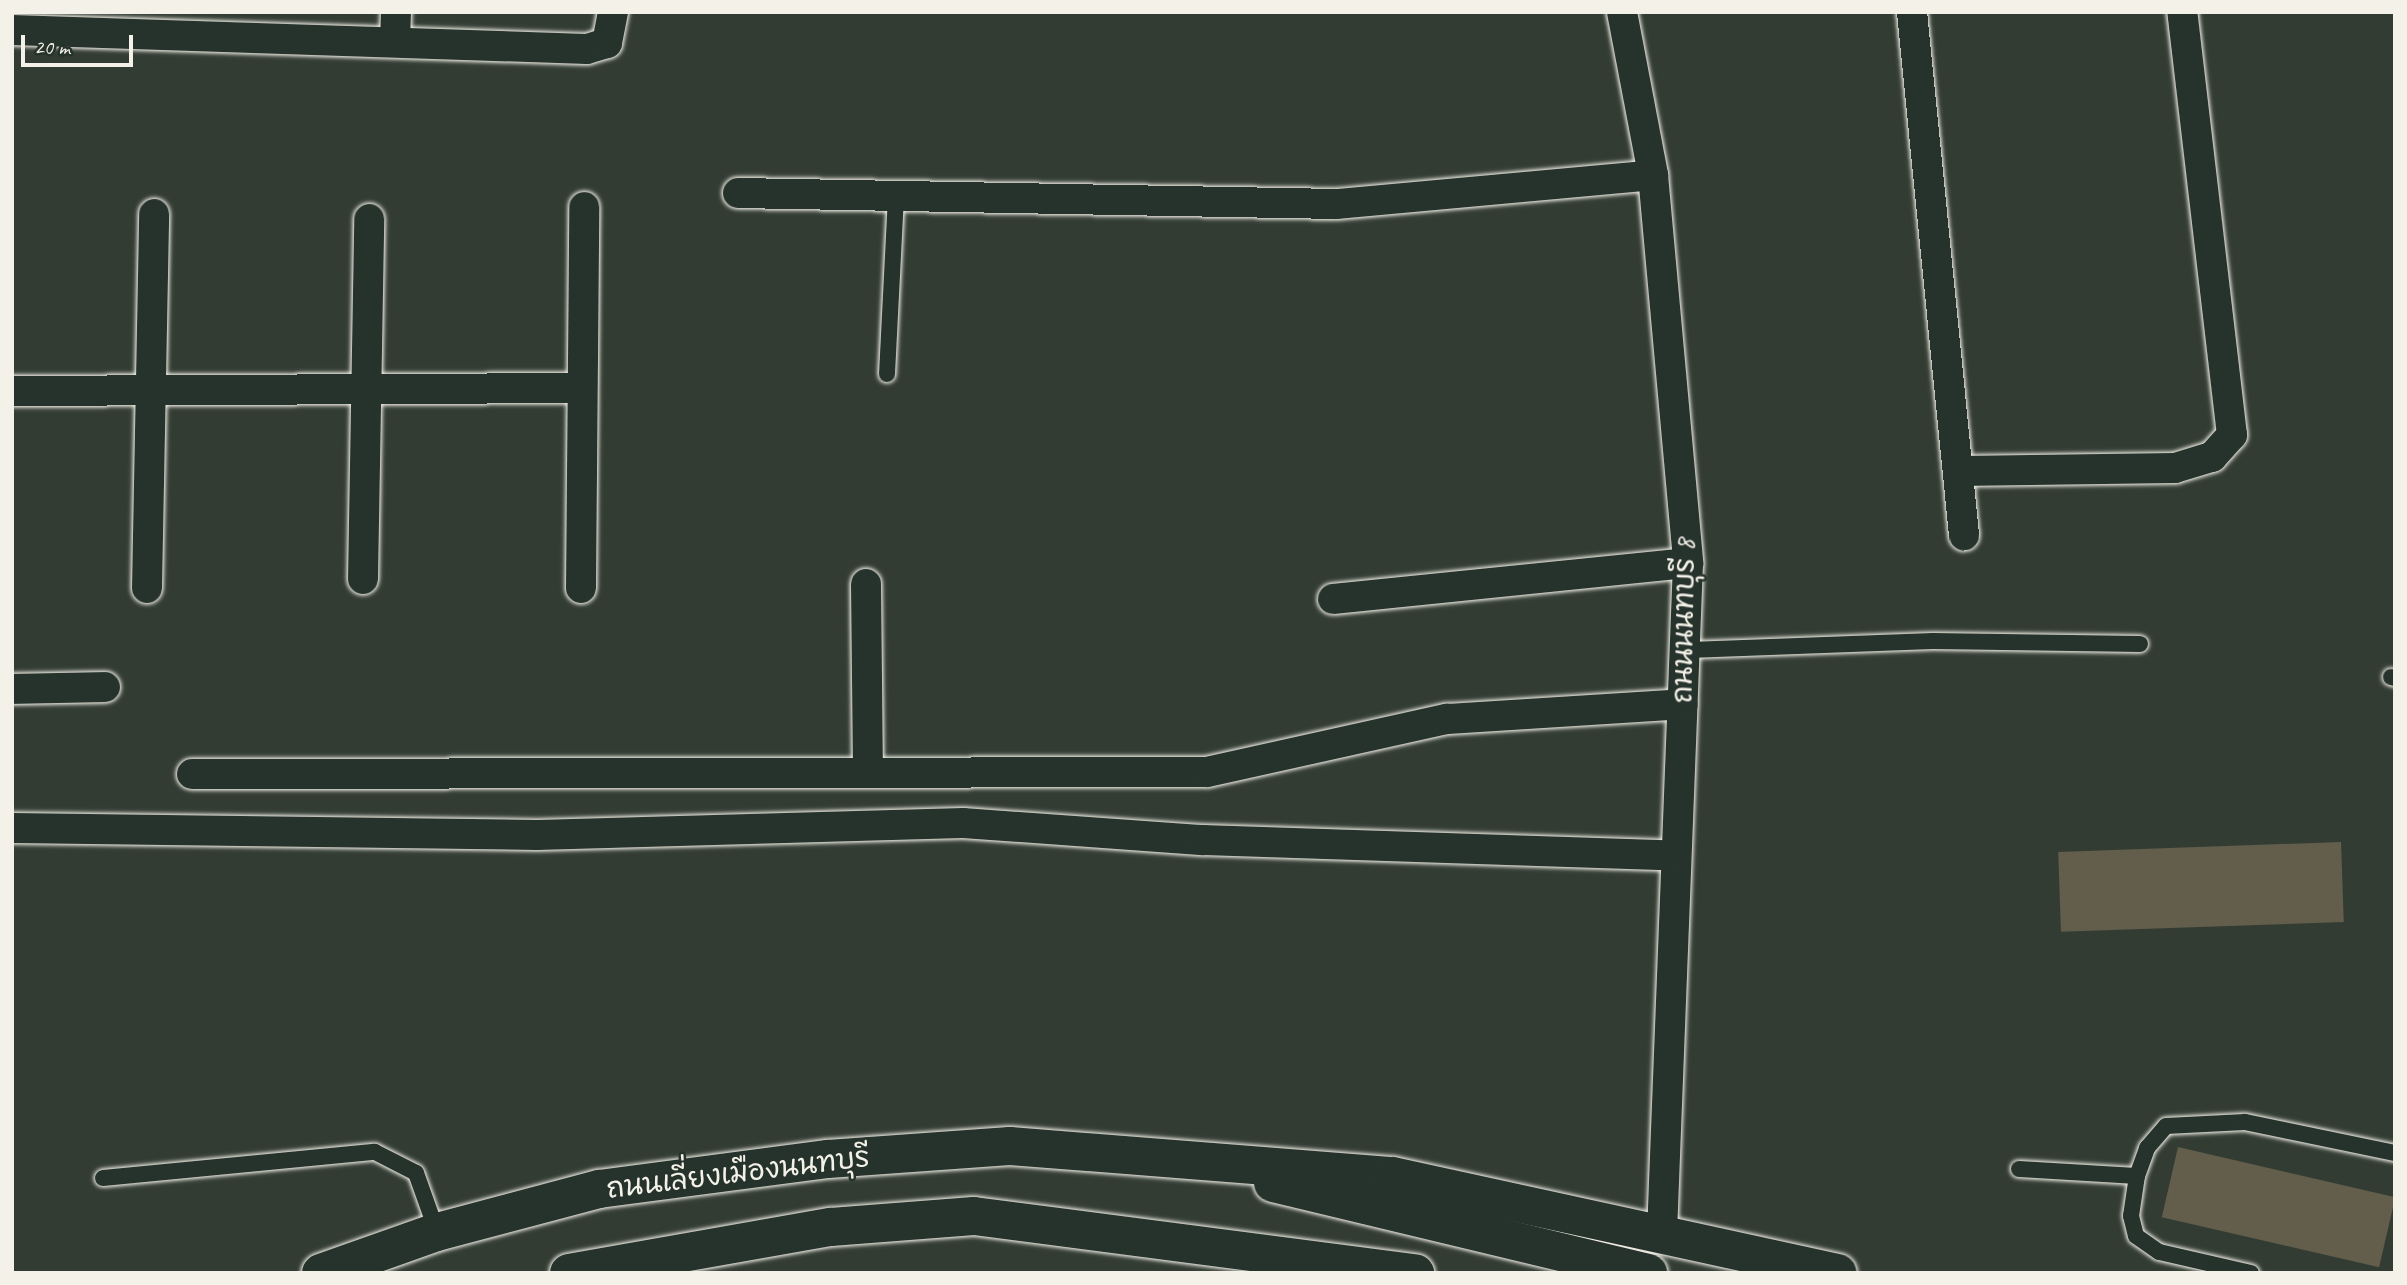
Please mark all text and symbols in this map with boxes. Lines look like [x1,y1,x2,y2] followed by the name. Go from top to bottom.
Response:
[24,21,136,65] scale bar
[34,34,70,60] text: 20 m
[1666,538,1702,704] street label: ถนนนนทบุรี 8
[605,1140,871,1206] street label: ถนนเลี่ยงเมืองนนทบุรี

